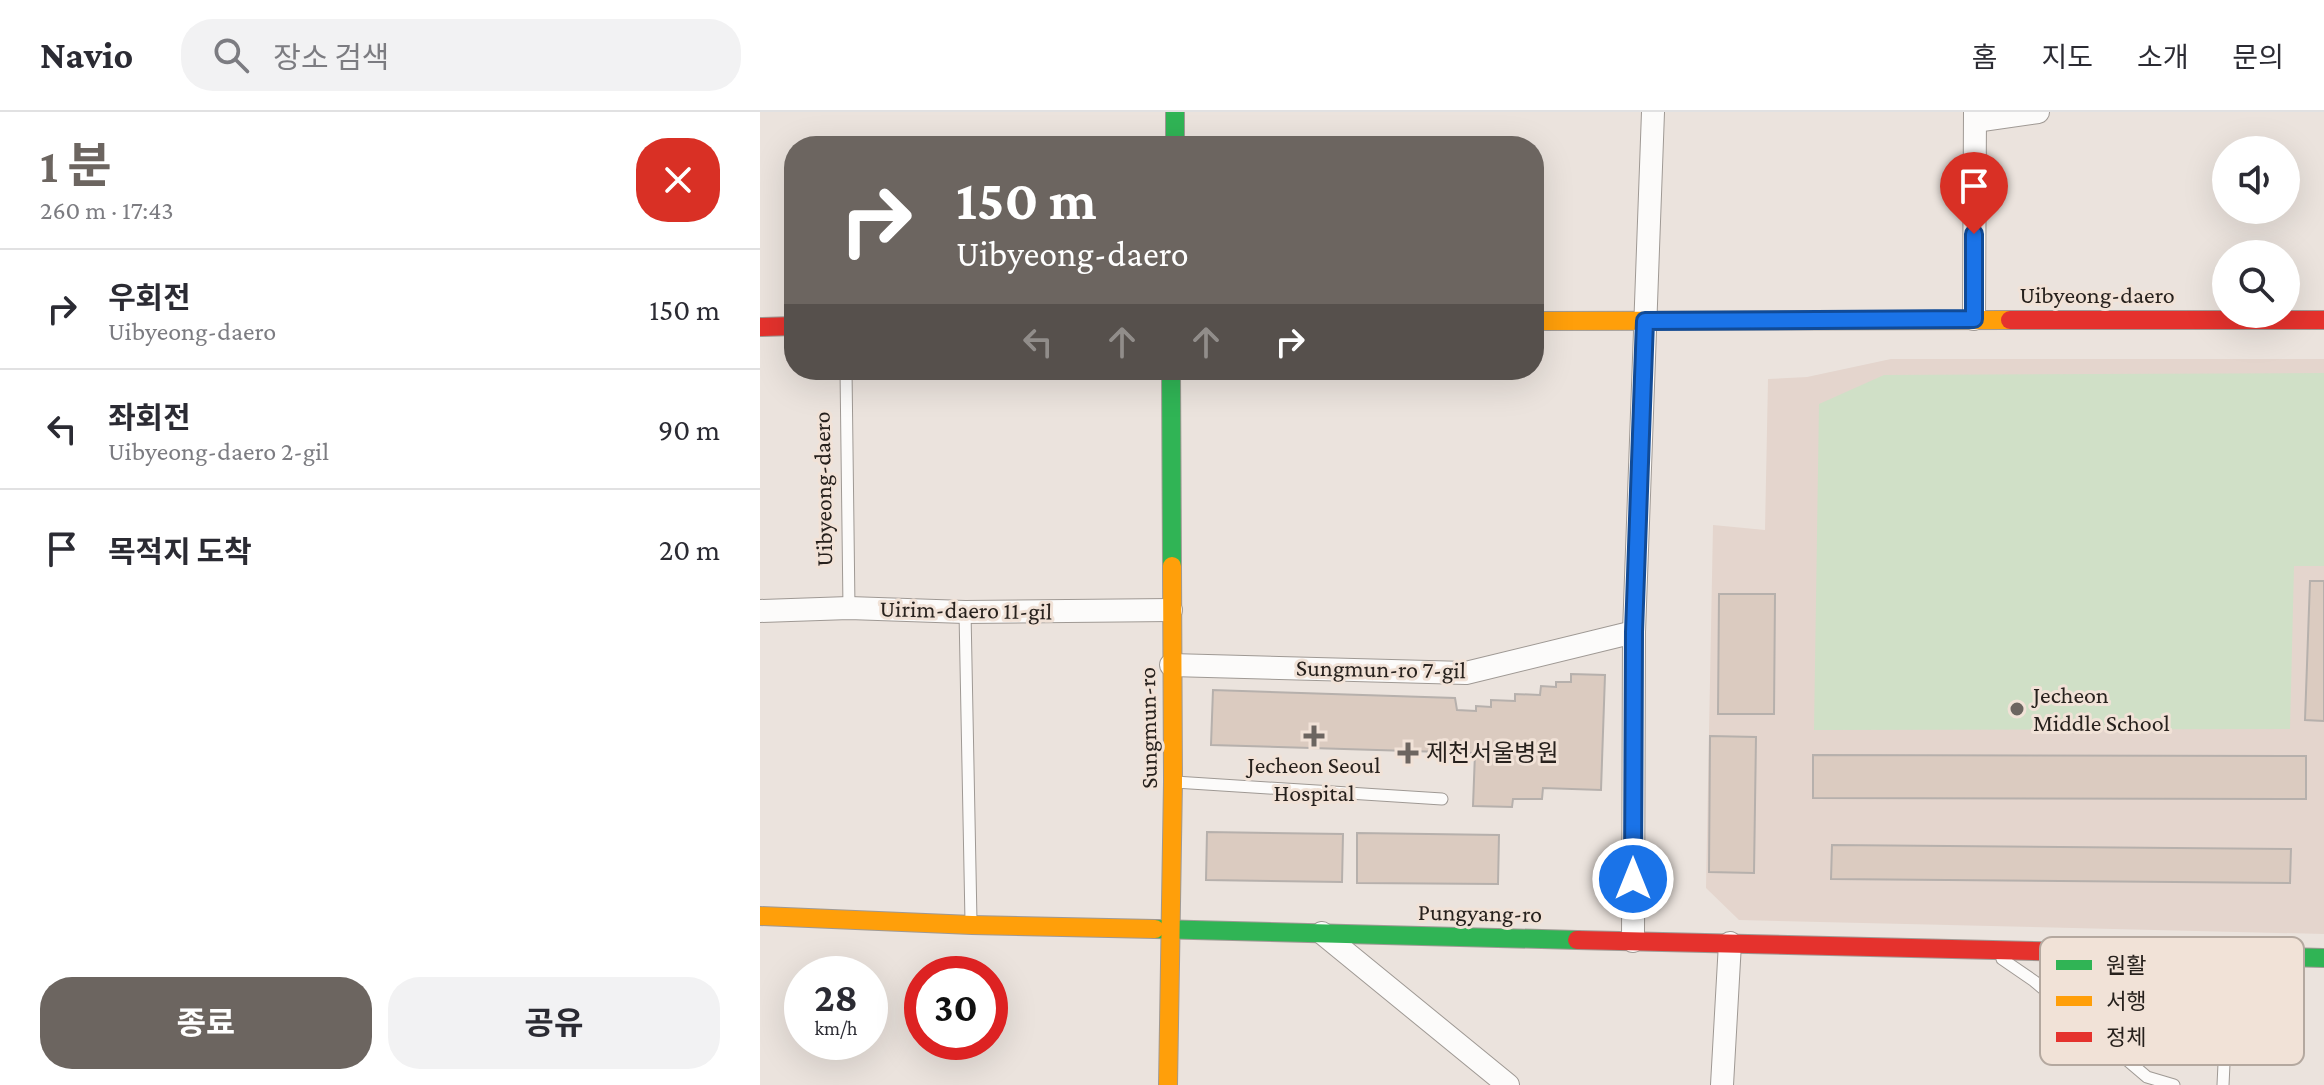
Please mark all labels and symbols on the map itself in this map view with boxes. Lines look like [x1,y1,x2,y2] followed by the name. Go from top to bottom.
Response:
[1940,152,2008,234] pin
[2019,281,2175,308] street label: Uibyeong-daero
[808,411,837,567] street label: Uibyeong-daero
[879,594,1053,625] street label: Uirim-daero 11-gil
[1296,654,1466,683] street label: Sungmun-ro 7-gil
[1133,667,1162,789] street label: Sungmun-ro
[2031,681,2170,736] place label: Jecheon Middle School
[2008,700,2026,718] marker: Jecheon Middle School
[1303,725,1325,747] marker: Jecheon Seoul Hospital
[1426,739,1558,766] place label: 제천서울병원
[1397,742,1419,764] marker: 제천서울병원
[1246,751,1380,806] place label: Jecheon Seoul Hospital
[1591,837,1675,921] position arrow
[1418,898,1542,927] street label: Pungyang-ro
[2040,937,2304,1065] legend
[2106,953,2146,978] text: 원활
[904,956,1008,1060] speed limit sign: 30
[2106,989,2146,1014] text: 서행
[2106,1025,2146,1050] text: 정체

